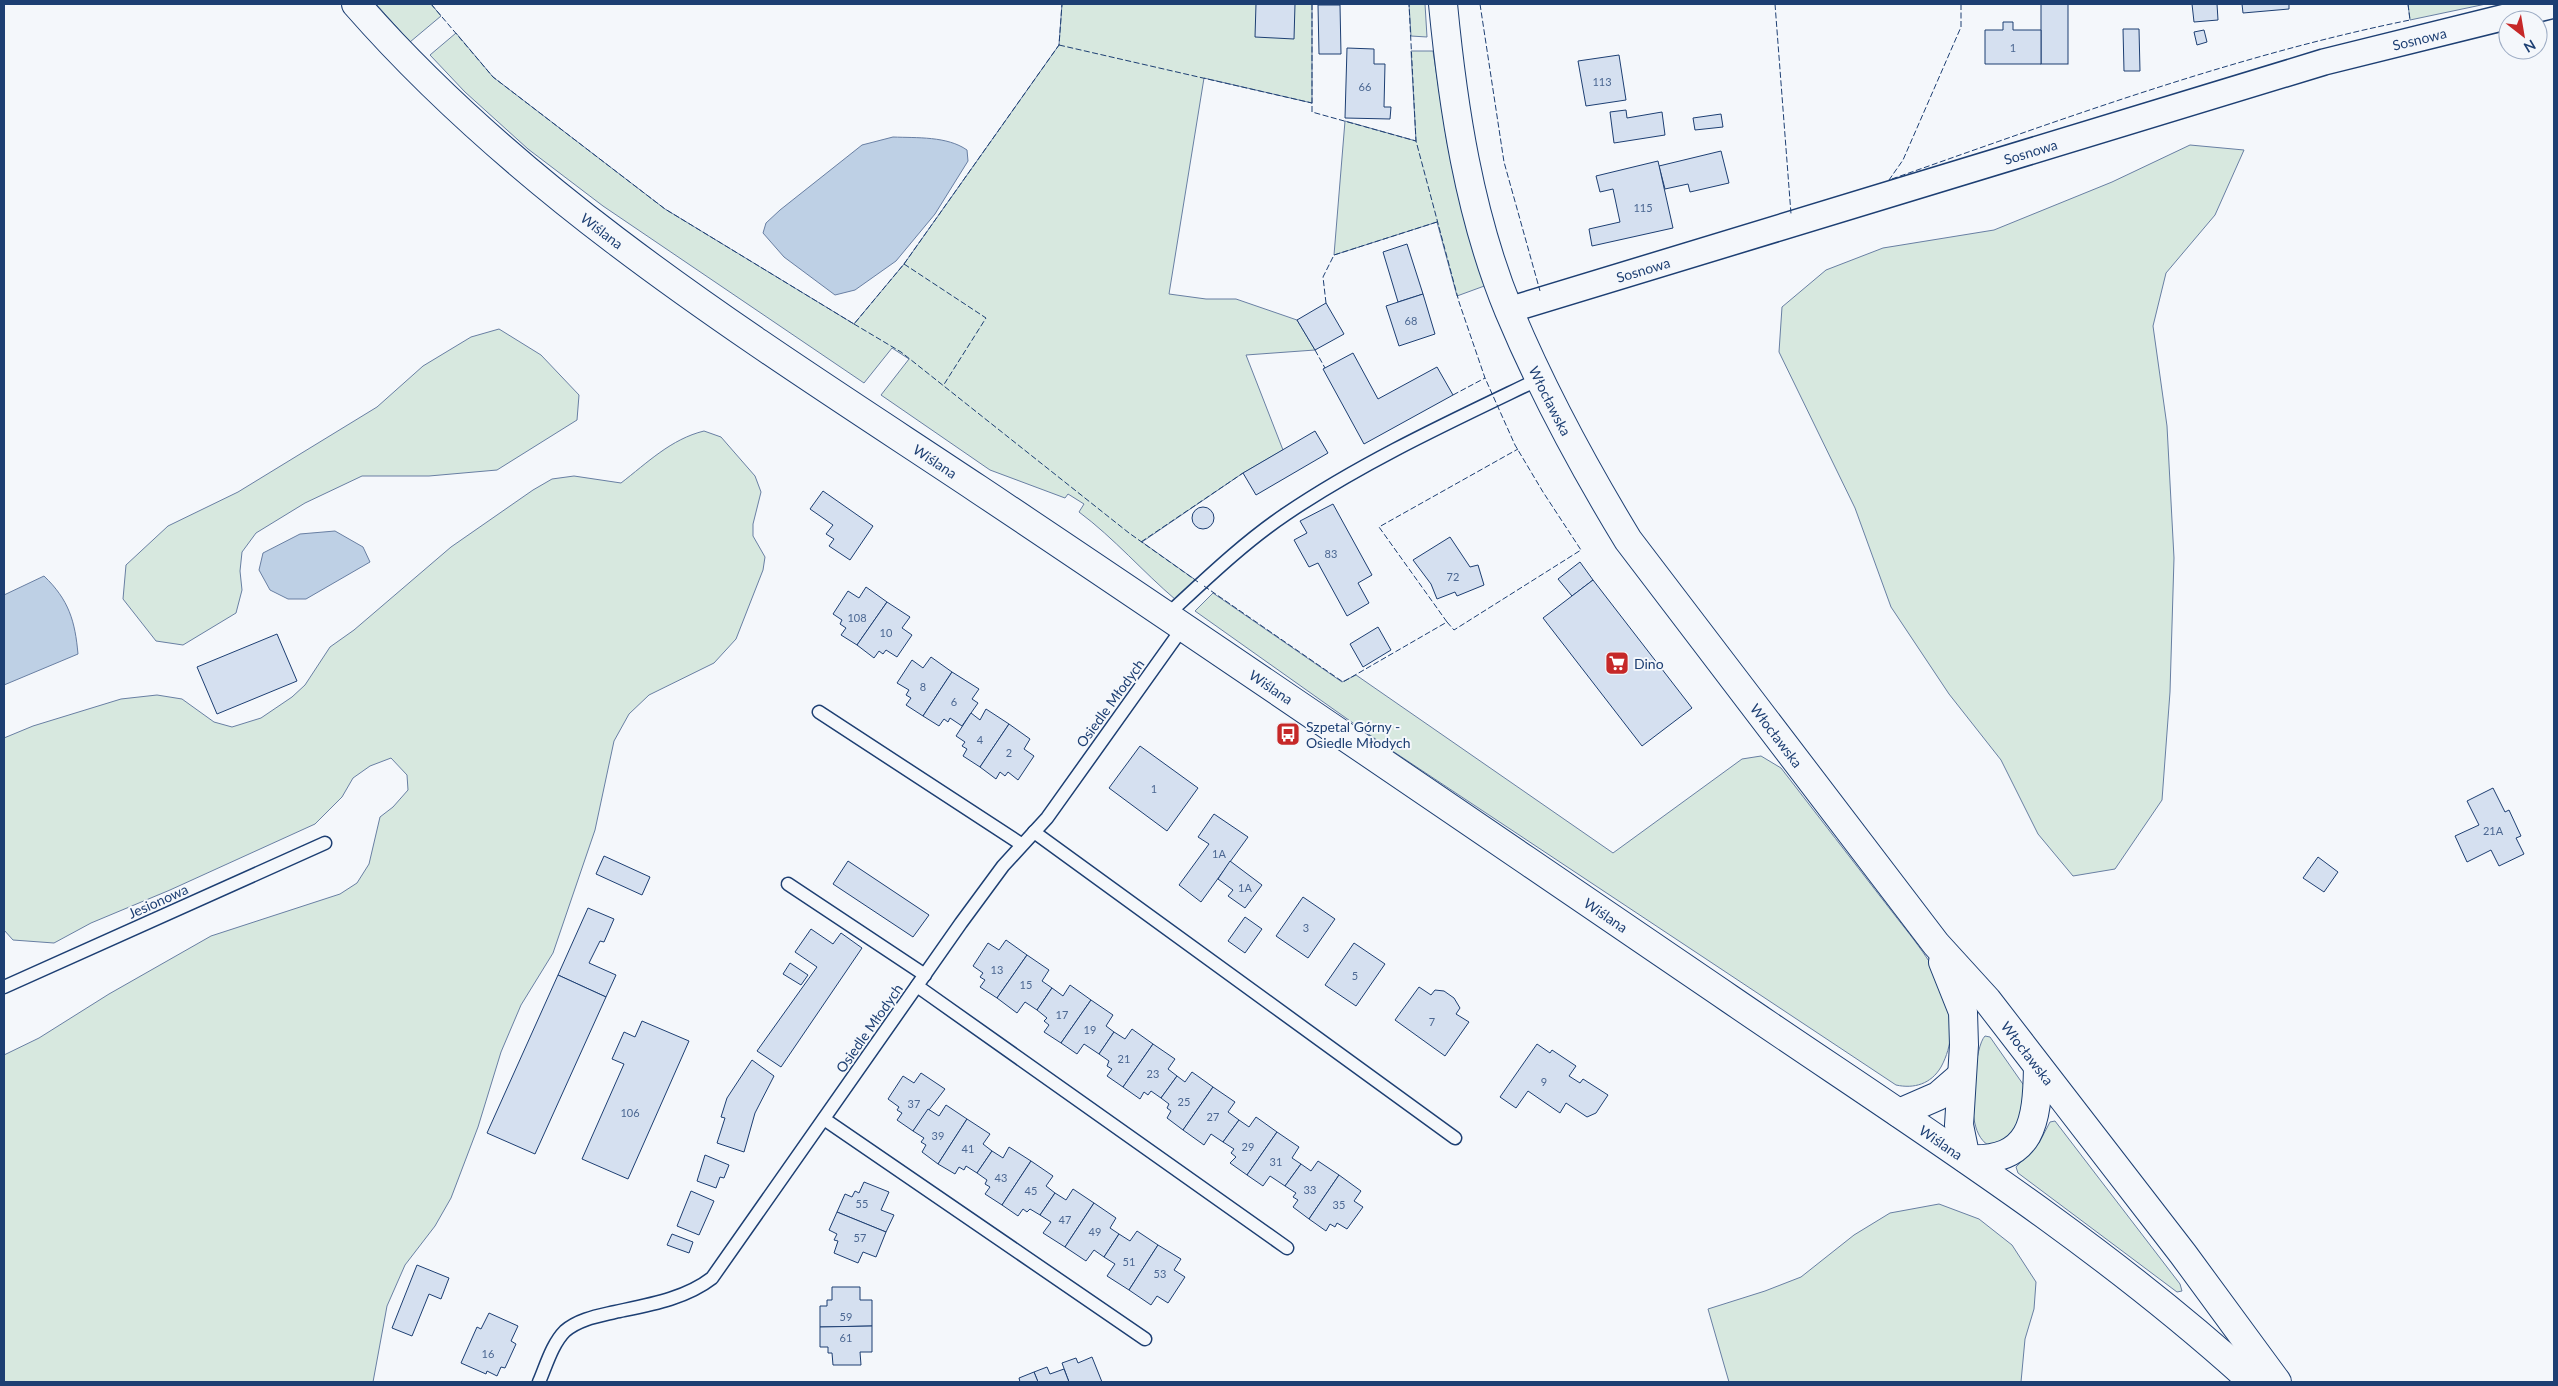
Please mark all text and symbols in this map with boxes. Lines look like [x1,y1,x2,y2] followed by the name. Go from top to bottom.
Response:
[2498,10,2548,60] north arrow
[2390,24,2448,53] street label: Sosnowa
[2521,37,2539,57] text: N
[2010,41,2016,54] house number: 1
[1592,75,1612,88] house number: 113
[1359,80,1371,93] house number: 66
[2002,135,2059,167] street label: Sosnowa
[1633,201,1653,214] house number: 115
[578,209,627,252] street label: Wiślana
[1614,253,1672,285] street label: Sosnowa
[1405,314,1417,327] house number: 68
[1526,363,1575,438] street label: Włocławska
[910,440,960,481] street label: Wiślana
[1325,547,1337,560] house number: 83
[1447,570,1459,583] house number: 72
[847,611,867,624] house number: 108
[880,626,893,639] house number: 10
[1604,650,1630,676] supermarket icon: Dino
[1634,655,1664,672] place label: Dino
[1072,656,1148,750] street label: Osiedle Młodych
[1246,666,1296,707] street label: Wiślana
[920,680,926,693] house number: 8
[951,695,957,708] house number: 6
[1747,700,1807,771] street label: Włocławska
[1306,718,1411,751] place label: Szpetal Górny - Osiedle Młodych
[1275,721,1301,747] bus stop icon: Szpetal Górny - Osiedle Młodych
[977,733,984,746] house number: 4
[1006,746,1012,759] house number: 2
[1151,782,1157,795] house number: 1
[2483,824,2504,837] house number: 21A
[1212,847,1226,860] house number: 1A
[125,880,191,922] street label: Jesionowa
[1238,881,1252,894] house number: 1A
[1581,894,1631,936] street label: Wiślana
[1303,921,1309,934] house number: 3
[991,963,1003,976] house number: 13
[1352,969,1358,982] house number: 5
[1020,978,1032,991] house number: 15
[832,980,906,1076] street label: Osiedle Młodych
[1056,1008,1068,1021] house number: 17
[1429,1015,1435,1028] house number: 7
[1998,1018,2058,1088] street label: Włocławska
[1084,1023,1096,1036] house number: 19
[1118,1052,1130,1065] house number: 21
[1147,1067,1159,1080] house number: 23
[1541,1075,1547,1088] house number: 9
[1178,1095,1190,1108] house number: 25
[908,1097,920,1110] house number: 37
[620,1106,640,1119] house number: 106
[1207,1110,1219,1123] house number: 27
[1916,1121,1966,1163] street label: Wiślana
[932,1129,944,1142] house number: 39
[1242,1140,1254,1153] house number: 29
[962,1142,974,1155] house number: 41
[1270,1155,1282,1168] house number: 31
[995,1171,1007,1184] house number: 43
[1304,1183,1316,1196] house number: 33
[1025,1184,1037,1197] house number: 45
[856,1197,868,1210] house number: 55
[1333,1198,1345,1211] house number: 35
[1059,1213,1071,1226] house number: 47
[1089,1225,1101,1238] house number: 49
[854,1231,866,1244] house number: 57
[1123,1255,1135,1268] house number: 51
[1154,1267,1166,1280] house number: 53
[840,1310,852,1323] house number: 59
[840,1331,852,1344] house number: 61
[482,1347,494,1360] house number: 16

